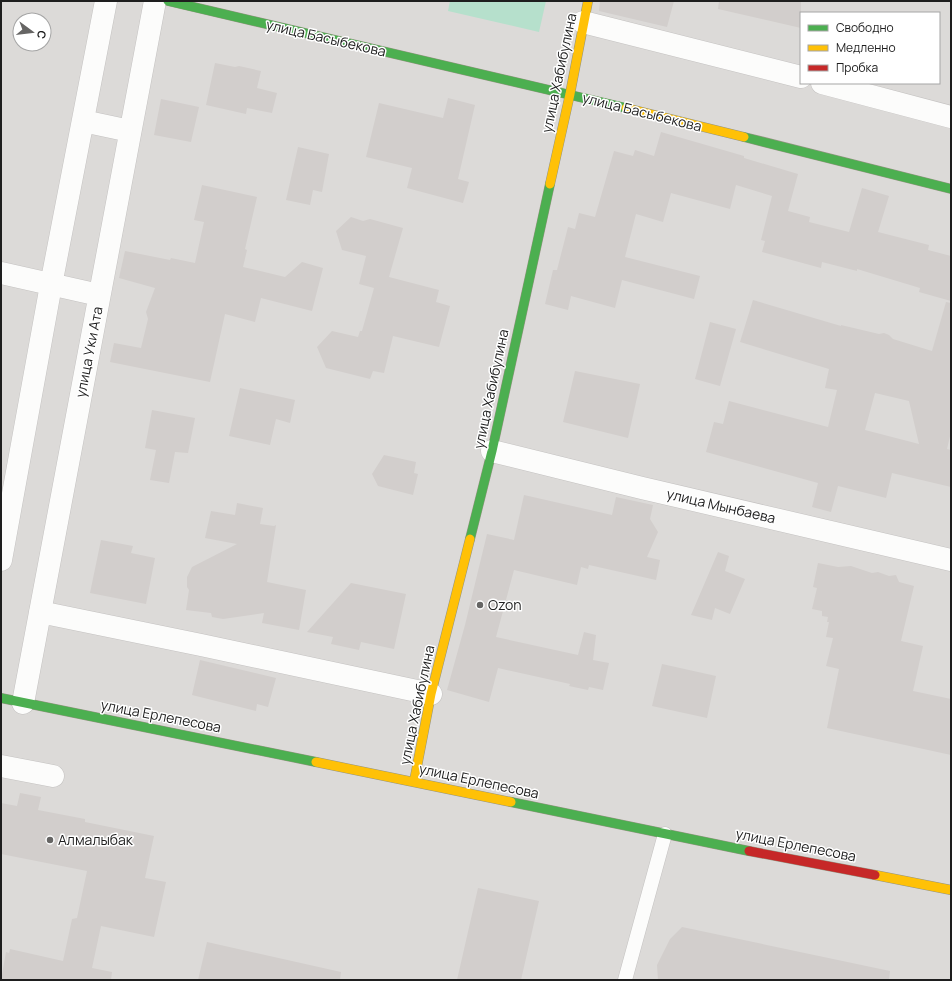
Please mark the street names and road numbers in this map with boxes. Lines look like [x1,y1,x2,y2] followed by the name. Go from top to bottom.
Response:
[537,11,580,134] street label: улица Хабибулина
[264,14,388,61] street label: улица Басыбекова
[580,87,704,136] street label: улица Басыбекова
[70,305,107,399] street label: улица Уки Ата
[469,327,512,450] street label: улица Хабибулина
[665,484,777,527] street label: улица Мынбаева
[395,643,438,766] street label: улица Хабибулина
[99,695,223,736] street label: улица Ерлепесова
[417,759,541,802] street label: улица Ерлепесова
[734,824,858,865] street label: улица Ерлепесова

